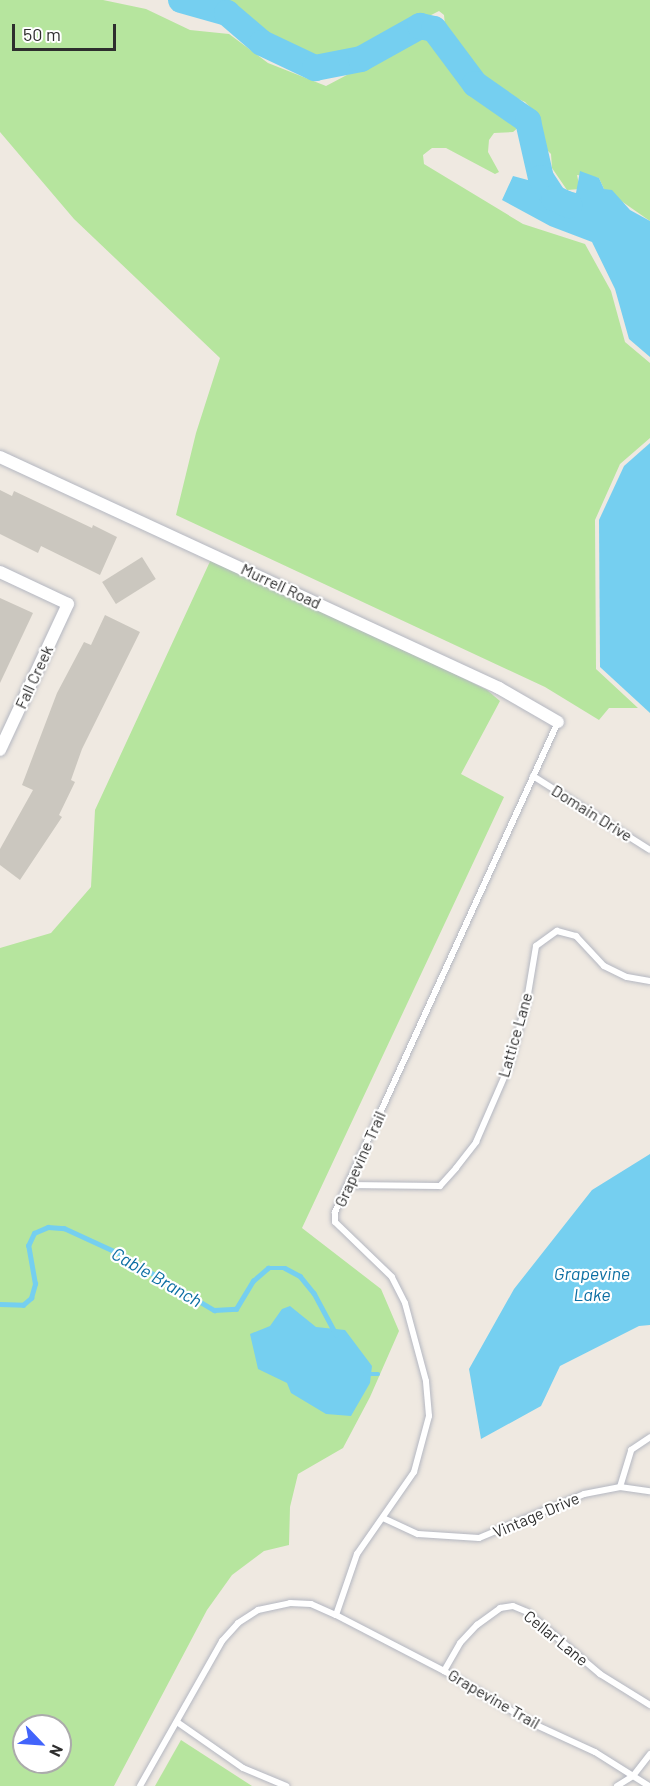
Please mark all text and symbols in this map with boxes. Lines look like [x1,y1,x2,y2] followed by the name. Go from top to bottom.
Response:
[15,12,118,50] scale bar
[23,23,61,45] text: 50 m
[238,559,324,613] street label: Murrell Road
[11,642,57,712] street label: Fall Creek
[548,781,636,845] street label: Domain Drive
[494,990,536,1080] street label: Lattice Lane
[330,1108,390,1210] street label: Grapevine Trail
[108,1242,206,1312] water label: Cable Branch
[554,1263,630,1306] water label: Grapevine Lake
[490,1488,582,1542] street label: Vintage Drive
[520,1606,592,1670] street label: Cellar Lane
[445,1665,543,1733] street label: Grapevine Trail
[12,1714,72,1774] north arrow
[46,1742,68,1760] text: N

